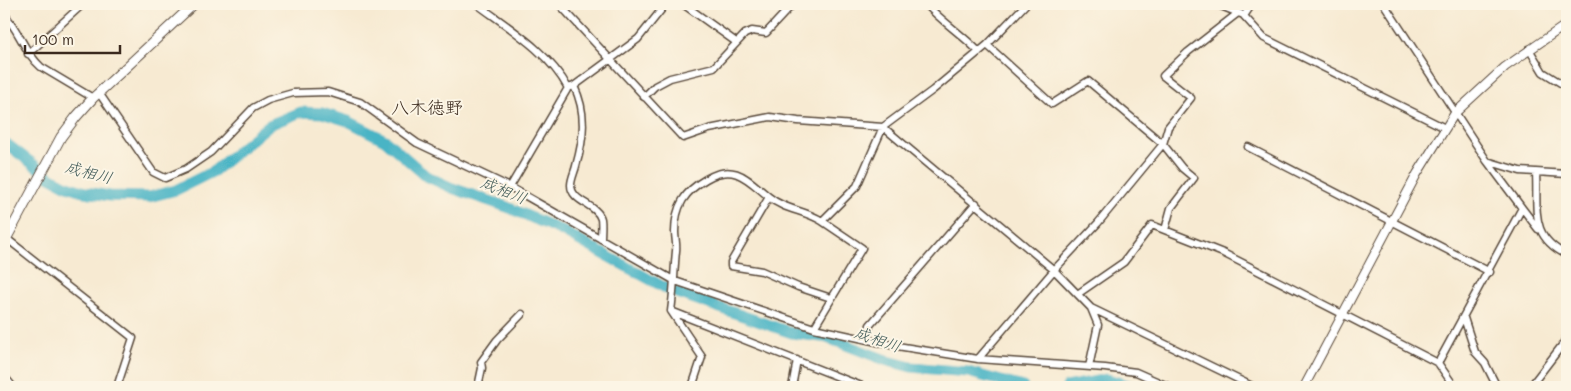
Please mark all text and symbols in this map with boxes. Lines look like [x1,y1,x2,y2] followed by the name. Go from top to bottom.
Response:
[25,22,120,54] scale bar
[32,29,74,49] text: 100 m
[391,95,463,119] district label: 八木徳野
[63,155,115,188] water label: 成相川
[478,171,530,208] water label: 成相川
[852,321,904,356] water label: 成相川

